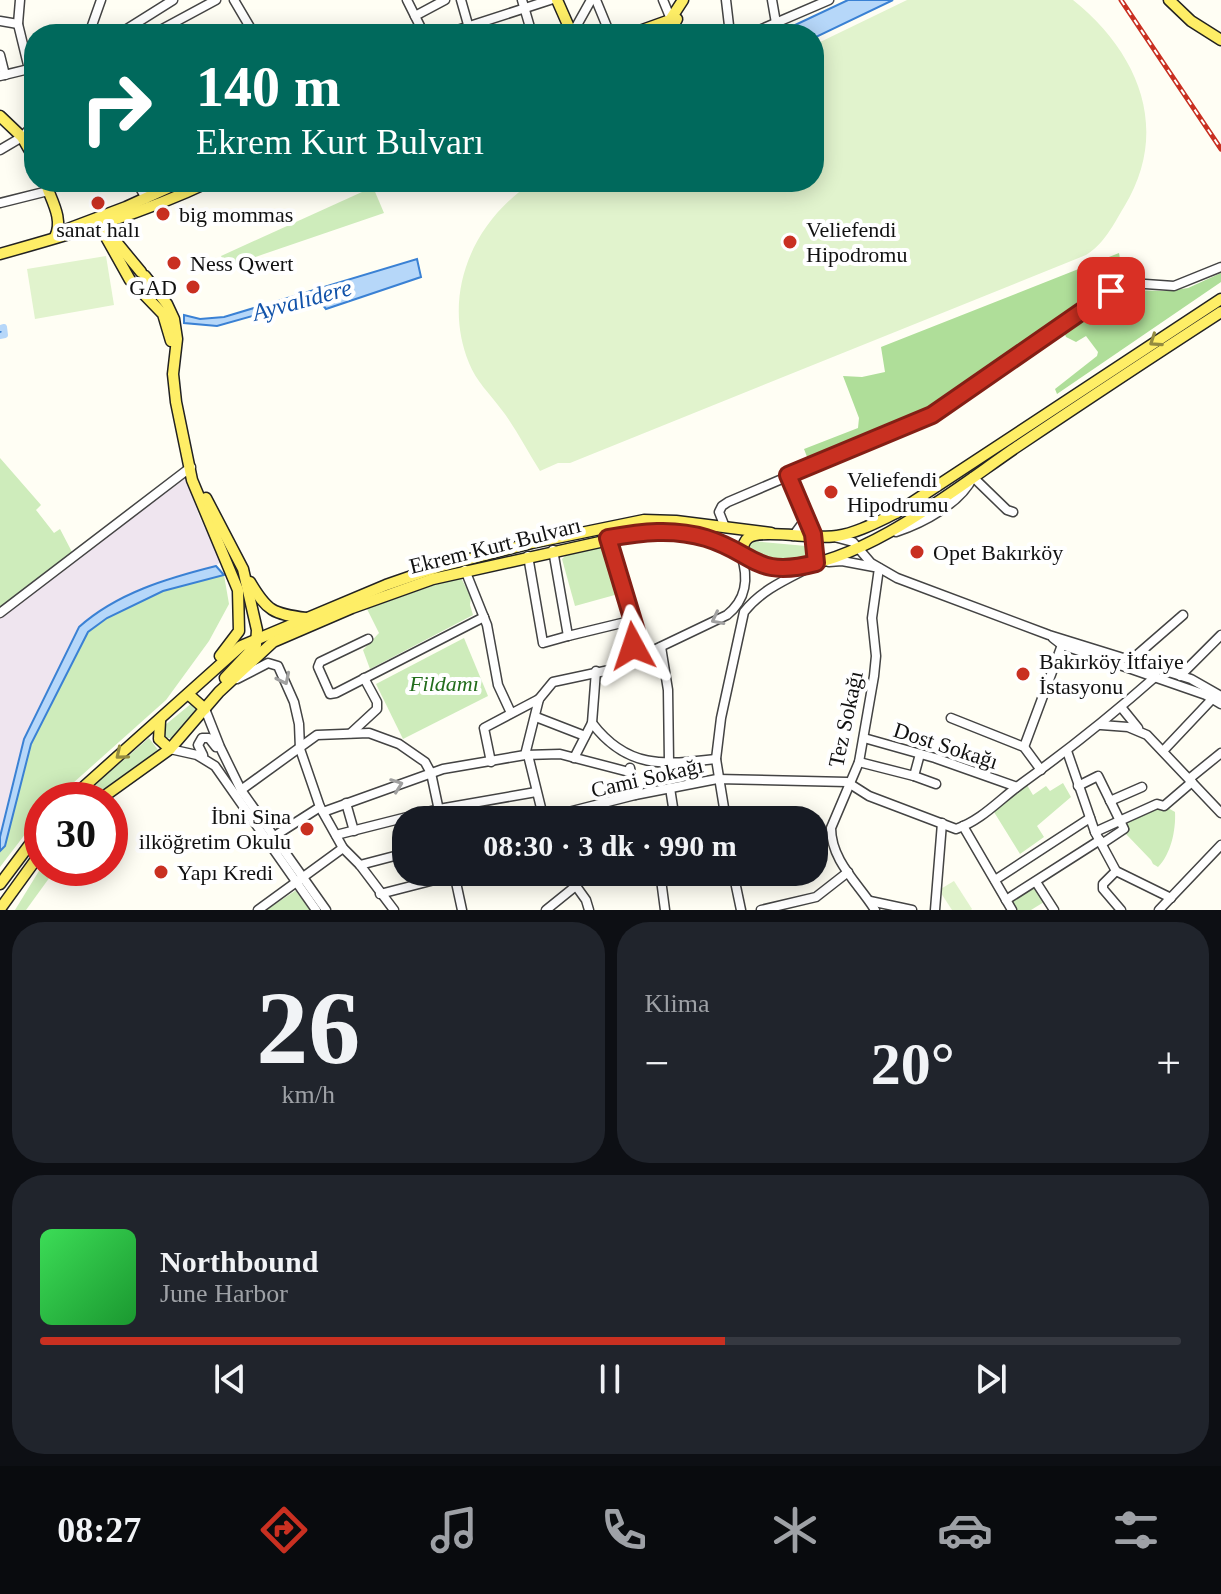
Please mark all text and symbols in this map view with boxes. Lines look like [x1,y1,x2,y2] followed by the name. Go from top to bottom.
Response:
[64,56,168,160] icon: right
[196,56,341,118] text: 140 m
[196,122,484,162] text: Ekrem Kurt Bulvarı
[89,194,107,212] marker: sanat halı
[179,202,293,227] place label: big mommas
[154,205,172,223] marker: big mommas
[56,217,140,242] place label: sanat halı
[806,217,907,267] place label: Veliefendi Hipodromu
[781,233,799,251] marker: Veliefendi Hipodromu
[190,251,293,276] place label: Ness Qwert
[165,254,183,272] marker: Ness Qwert
[1077,257,1145,325] pin
[1089,269,1133,313] icon: arrive
[248,274,355,326] water label: Ayvalıdere
[129,275,177,300] place label: GAD
[184,278,202,296] marker: GAD
[1150,331,1164,346] one-way arrow
[847,467,948,517] place label: Veliefendi Hipodrumu
[822,483,840,501] marker: Veliefendi Hipodrumu
[407,512,584,579] street label: Ekrem Kurt Bulvarı
[933,540,1063,565] place label: Opet Bakırköy
[908,543,926,561] marker: Opet Bakırköy
[591,604,675,688] position arrow
[710,610,725,625] one-way arrow
[1039,649,1184,699] place label: Bakırköy İtfaiye İstasyonu
[1014,665,1032,683] marker: Bakırköy İtfaiye İstasyonu
[823,669,868,770] street label: Tez Sokağı
[274,671,290,686] one-way arrow
[408,671,479,696] park label: Fildamı
[891,717,1001,774] street label: Dost Sokağı
[116,744,131,759] one-way arrow
[589,752,706,803] street label: Cami Sokağı
[389,779,403,795] one-way arrow
[24,782,128,886] speed limit sign: 30
[139,804,291,854] place label: İbni Sina ilköğretim Okulu
[298,820,316,838] marker: İbni Sina ilköğretim Okulu
[483,829,737,862] text: 08:30 · 3 dk · 990 m
[177,860,273,885] place label: Yapı Kredi
[152,863,170,881] marker: Yapı Kredi
[256,970,360,1085] text: 26
[645,989,710,1018] text: Klima
[871,1031,955,1097] text: 20°
[645,1039,669,1088] text: −
[1156,1039,1181,1088] text: +
[282,1080,335,1109] text: km/h
[160,1245,318,1278] text: Northbound
[160,1279,288,1308] text: June Harbor
[208,1357,252,1401] icon: previous
[588,1357,632,1401] icon: pause
[969,1357,1013,1401] icon: next
[256,1502,312,1558] icon: directions
[426,1502,482,1558] icon: music
[596,1502,652,1558] icon: phone
[767,1502,823,1558] icon: climate
[937,1502,993,1558] icon: car
[1108,1502,1164,1558] icon: filters
[57,1510,141,1550] text: 08:27

